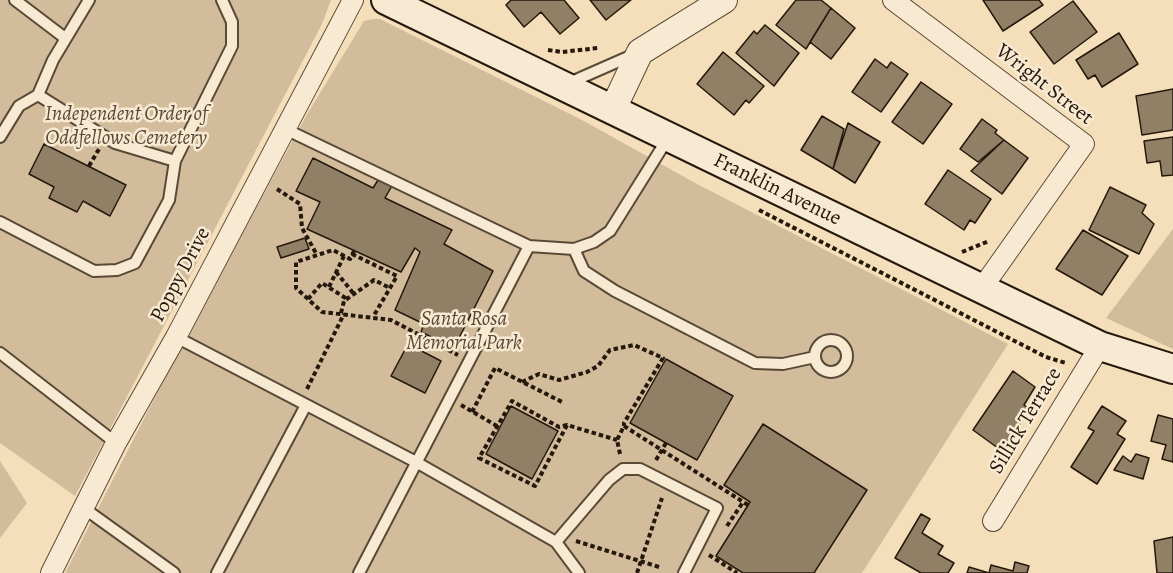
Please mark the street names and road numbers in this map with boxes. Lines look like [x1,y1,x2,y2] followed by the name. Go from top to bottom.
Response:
[990,39,1098,131] street label: Wright Street
[709,148,845,232] street label: Franklin Avenue
[146,223,216,327] street label: Poppy Drive
[984,363,1068,479] street label: Sillick Terrace

